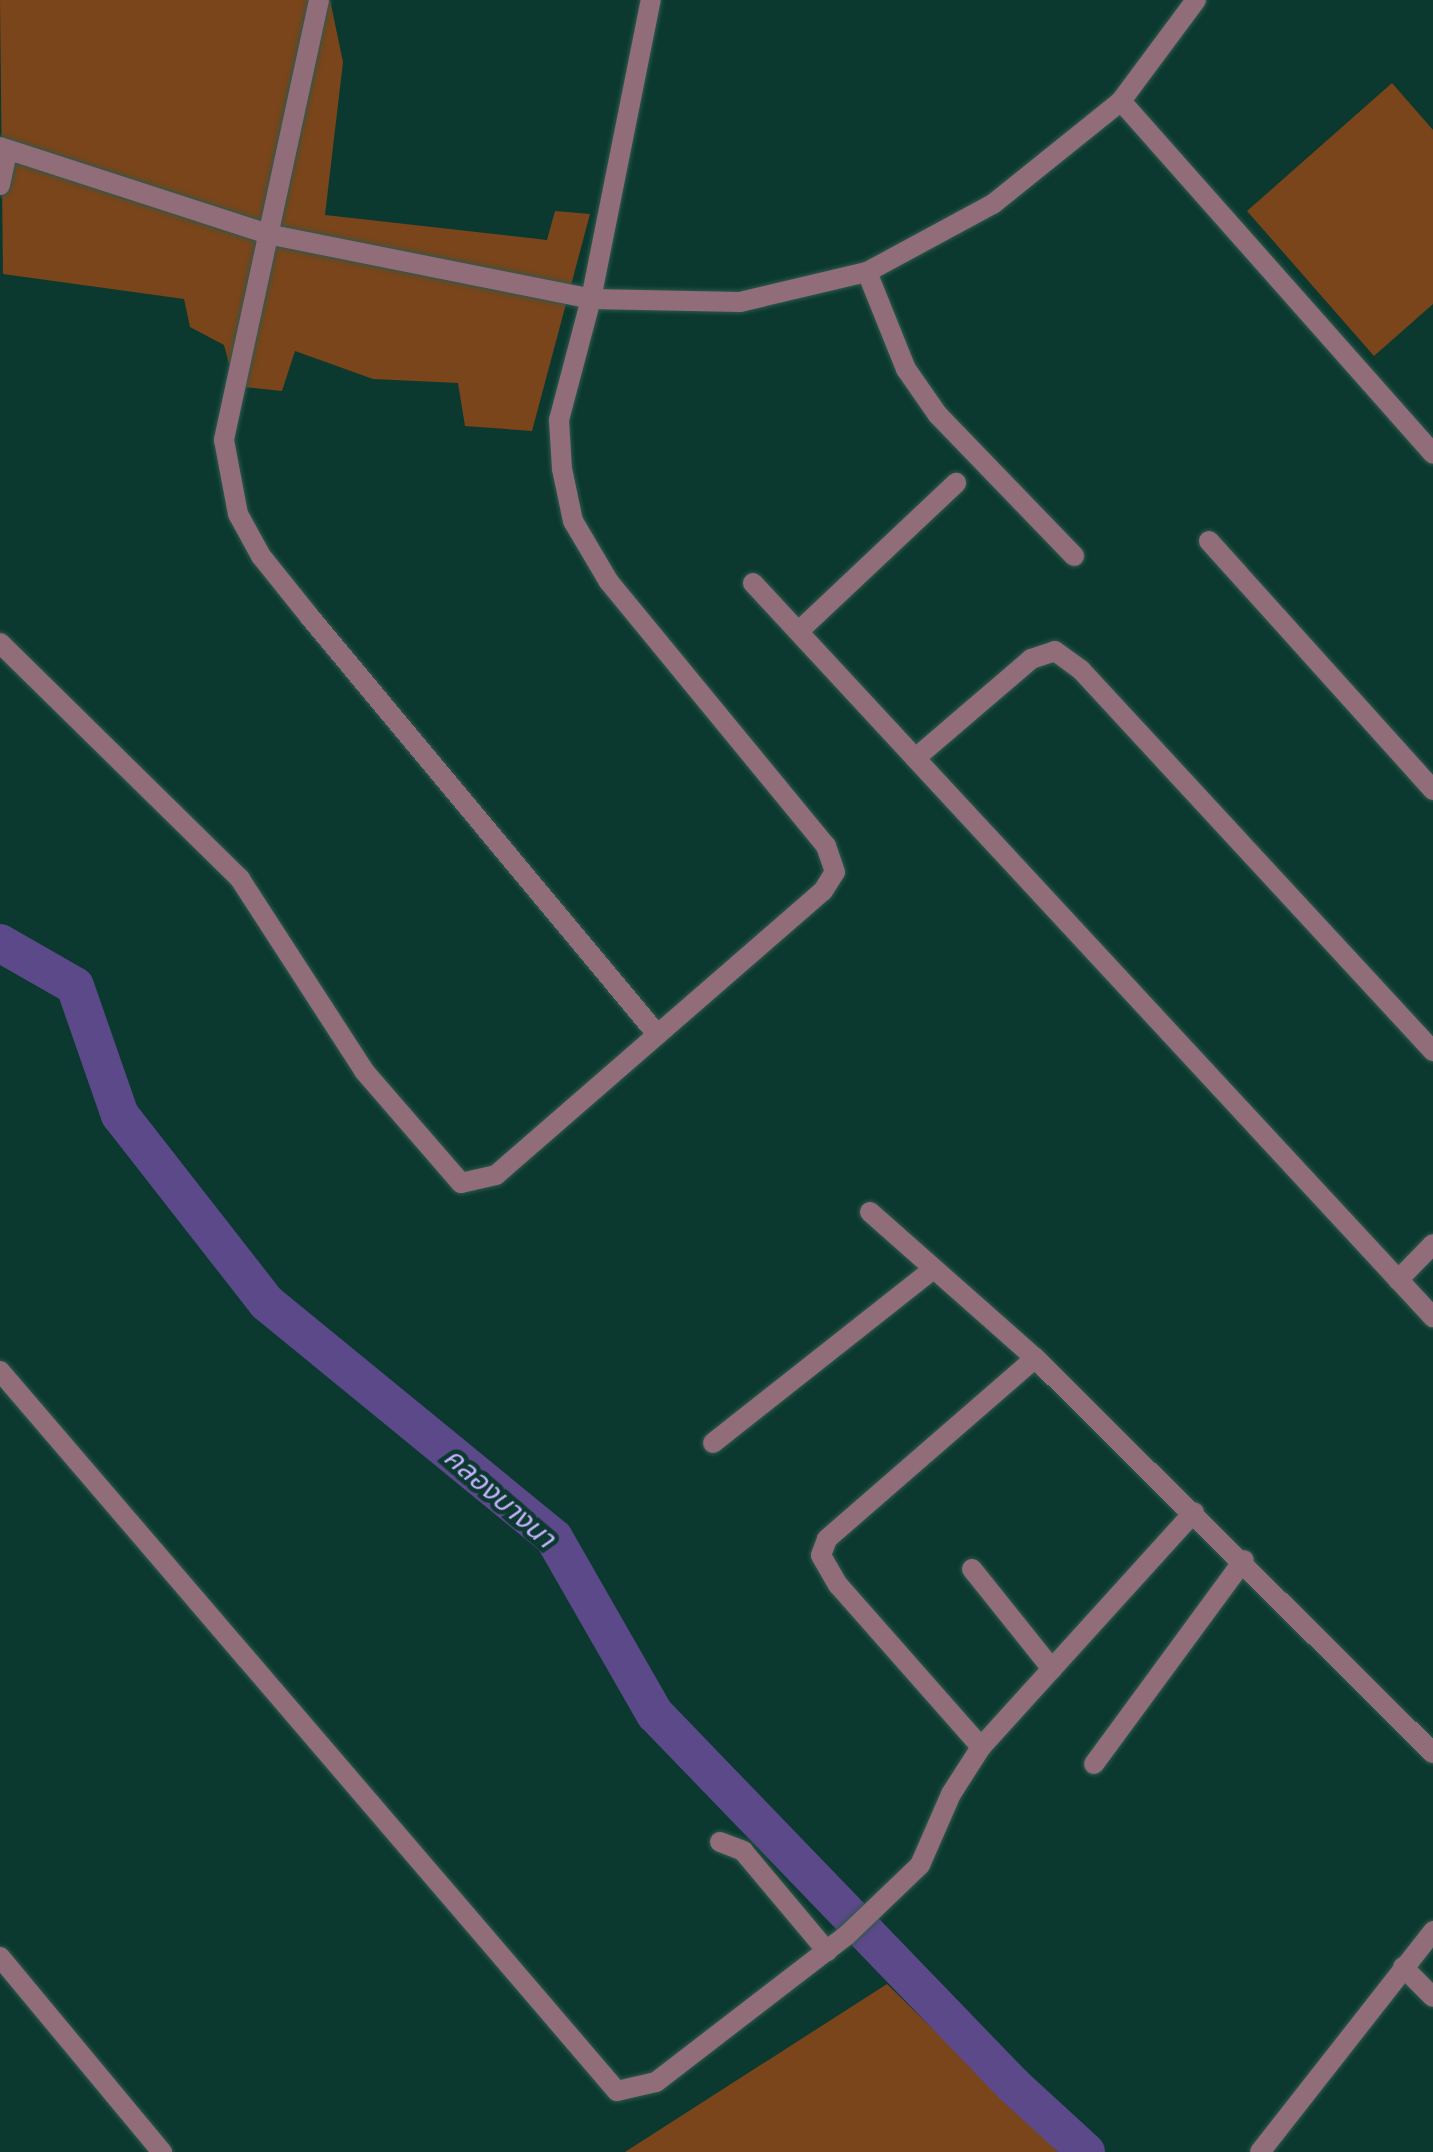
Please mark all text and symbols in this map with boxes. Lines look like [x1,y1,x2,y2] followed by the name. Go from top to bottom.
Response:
[438,1440,562,1554] water label: คลองบางนา

